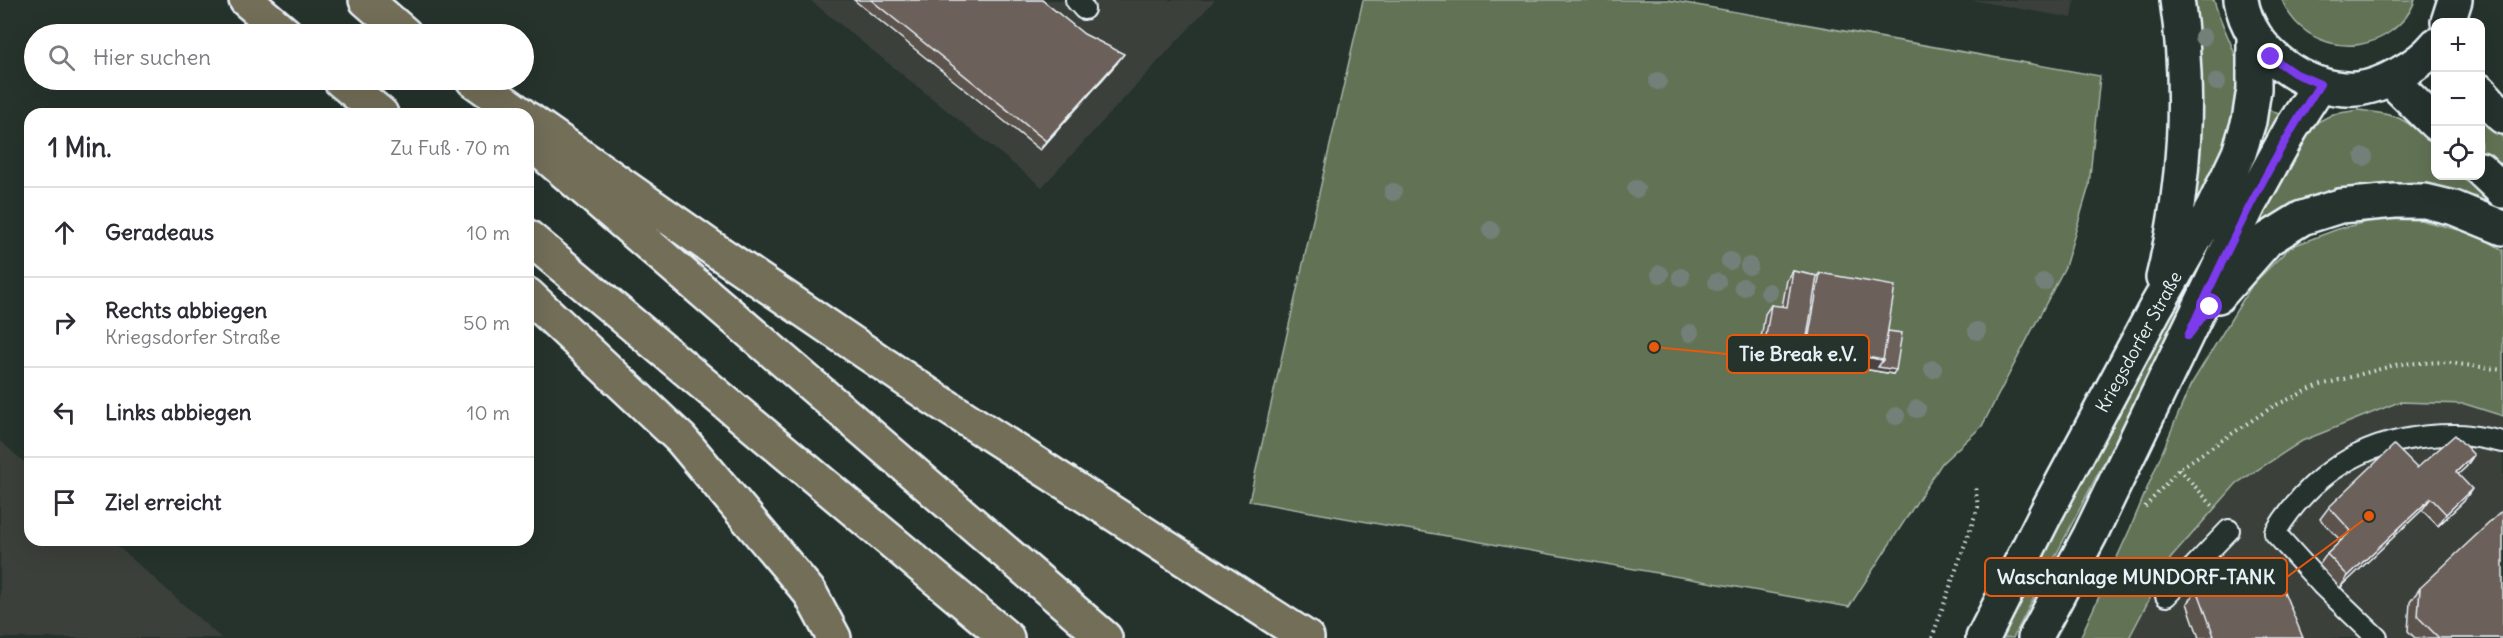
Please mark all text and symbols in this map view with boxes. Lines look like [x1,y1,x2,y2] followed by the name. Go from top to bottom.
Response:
[2431,18,2485,180] map controls
[2431,18,2485,72] button: +
[24,24,534,90] search box
[45,41,78,74] icon: search
[93,43,211,71] text: Hier suchen
[2257,43,2283,69] route end
[2431,72,2485,126] button: −
[2431,126,2485,180] button: locate
[48,131,112,164] text: 1 Min.
[390,135,510,160] text: Zu Fuß · 70 m
[48,216,81,249] icon: ahead
[105,218,214,246] text: Geradeaus
[467,220,510,245] text: 10 m
[2090,267,2187,416] street label: Kriegsdorfer Straße
[2196,293,2222,319] route start
[105,296,267,324] text: Rechts abbiegen
[48,306,81,339] icon: right
[463,310,510,335] text: 50 m
[105,324,280,349] text: Kriegsdorfer Straße
[1727,335,1869,373] callout: Tie Break e.V.
[1739,341,1857,366] text: Tie Break e.V.
[48,396,81,429] icon: left
[105,398,252,426] text: Links abbiegen
[467,400,510,425] text: 10 m
[48,486,81,519] icon: arrive
[105,488,222,516] text: Ziel erreicht
[1985,558,2287,596] callout: Waschanlage MUNDORF-TANK
[1997,564,2276,589] text: Waschanlage MUNDORF-TANK

